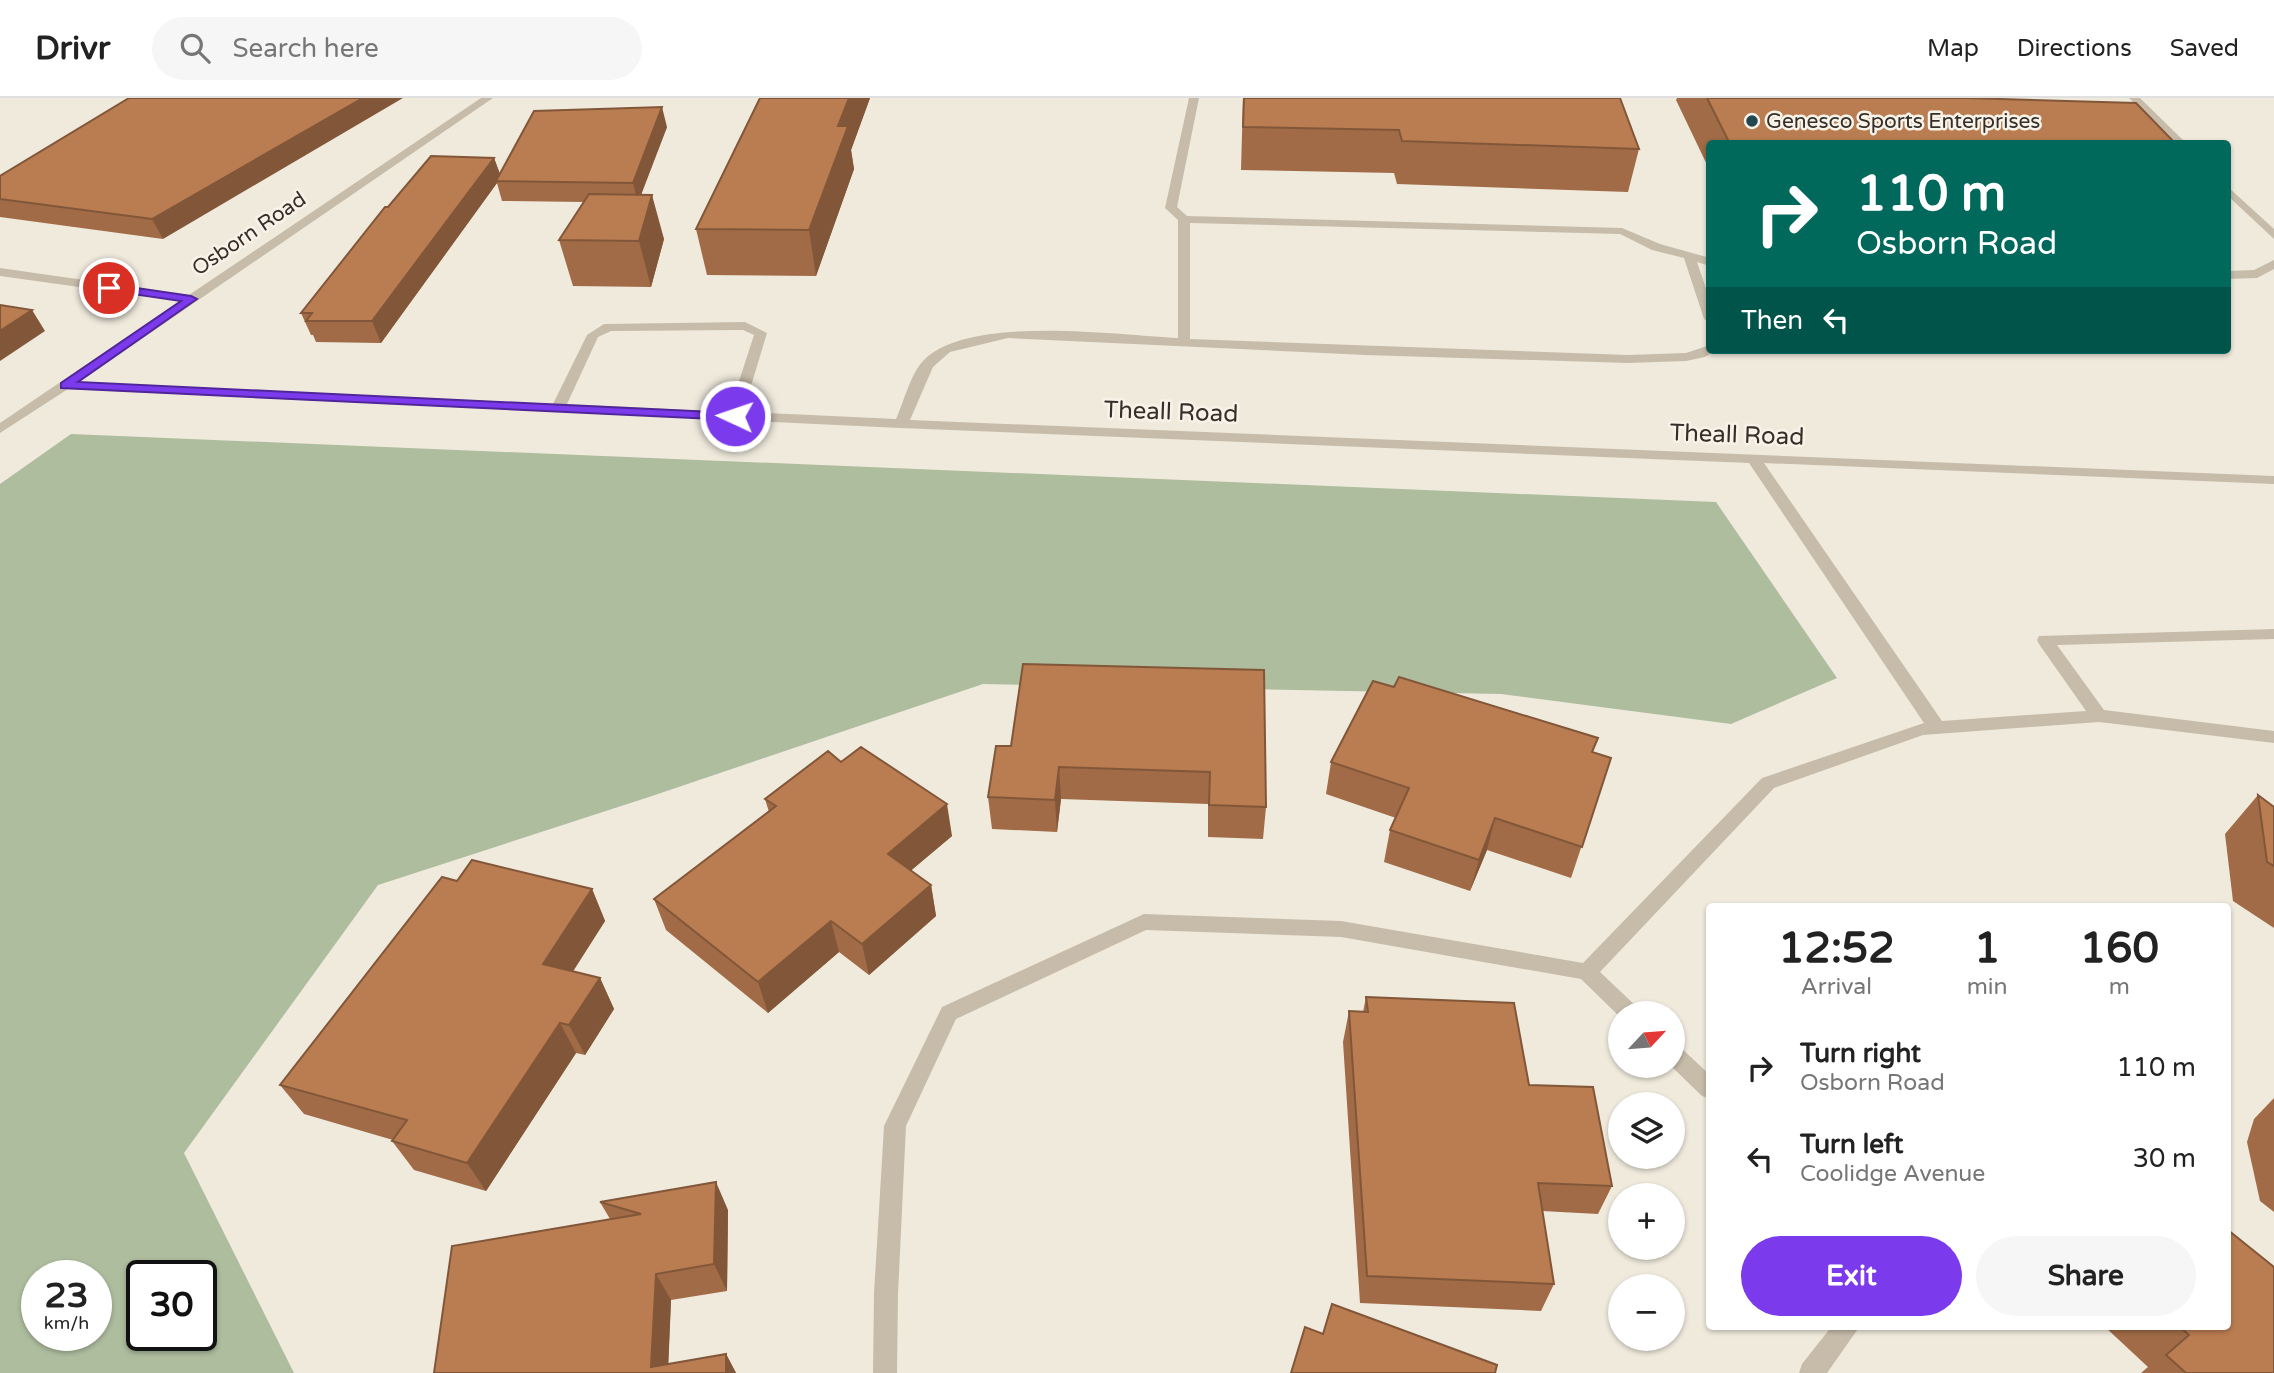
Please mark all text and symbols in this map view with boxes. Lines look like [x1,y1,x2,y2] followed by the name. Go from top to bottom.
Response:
[152,17,642,80] search box
[35,29,110,68] text: Drivr
[176,29,214,67] icon: search
[232,33,379,64] text: Search here
[1927,34,1979,63] text: Map
[2017,34,2132,63] text: Directions
[2170,34,2239,63] text: Saved
[1766,109,2040,134] place label: Genesco Sports Enterprises
[1744,113,1760,129] marker: Genesco Sports Enterprises
[1856,165,2006,224] text: 110 m
[1741,168,1832,259] icon: right
[187,187,311,281] street label: Osborn Road
[1856,225,2057,263] text: Osborn Road
[79,258,139,318] pin
[90,269,128,307] icon: arrive
[1817,301,1855,339] icon: left
[1741,305,1803,336] text: Then
[698,379,772,453] position arrow
[1103,395,1239,429] street label: Theall Road
[1669,418,1805,452] street label: Theall Road
[1778,923,1895,974] text: 12:52
[1974,923,2000,974] text: 1
[2080,923,2159,974] text: 160
[1801,973,1872,1001] text: Arrival
[1967,973,2008,1001] text: min
[2109,973,2130,1001] text: m
[1608,1001,1685,1078] north arrow
[1608,1001,1685,1351] map controls
[1800,1038,1921,1069] text: Turn right
[1741,1049,1779,1087] icon: right
[2116,1052,2196,1083] text: 110 m
[1800,1069,1945,1097] text: Osborn Road
[1608,1092,1685,1169] button: layers
[1800,1129,1903,1160] text: Turn left
[1741,1140,1779,1178] icon: left
[2133,1143,2196,1174] text: 30 m
[1800,1160,1985,1188] text: Coolidge Avenue
[1608,1183,1685,1260] button: +
[1741,1236,1962,1316] button: Exit
[1976,1236,2196,1316] button: Share
[126,1260,217,1351] speed limit sign: 30
[1608,1274,1685,1351] button: −
[45,1275,88,1317] text: 23
[44,1312,89,1334] text: km/h

